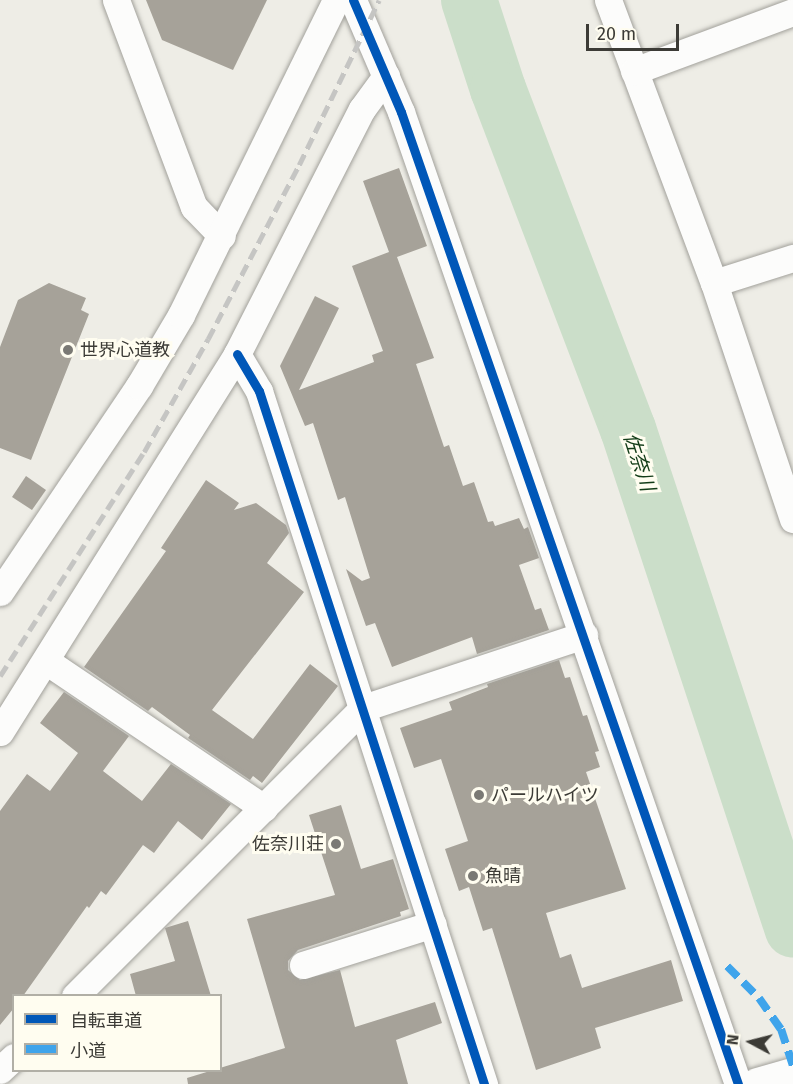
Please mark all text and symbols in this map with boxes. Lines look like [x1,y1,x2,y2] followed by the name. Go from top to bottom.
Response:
[589,12,682,50] scale bar
[597,23,636,45] text: 20 m
[80,339,170,361] place label: 世界心道教
[61,343,75,357] marker: 世界心道教
[618,430,660,494] water label: 佐奈川
[491,784,599,806] place label: パールハイツ
[472,788,486,802] marker: パールハイツ
[252,833,324,855] place label: 佐奈川荘
[329,837,343,851] marker: 佐奈川荘
[485,865,521,887] place label: 魚晴
[466,869,480,883] marker: 魚晴
[12,994,222,1072] legend
[70,1010,142,1032] text: 自転車道
[721,1012,781,1072] north arrow
[723,1033,743,1046] text: N
[70,1040,106,1062] text: 小道

